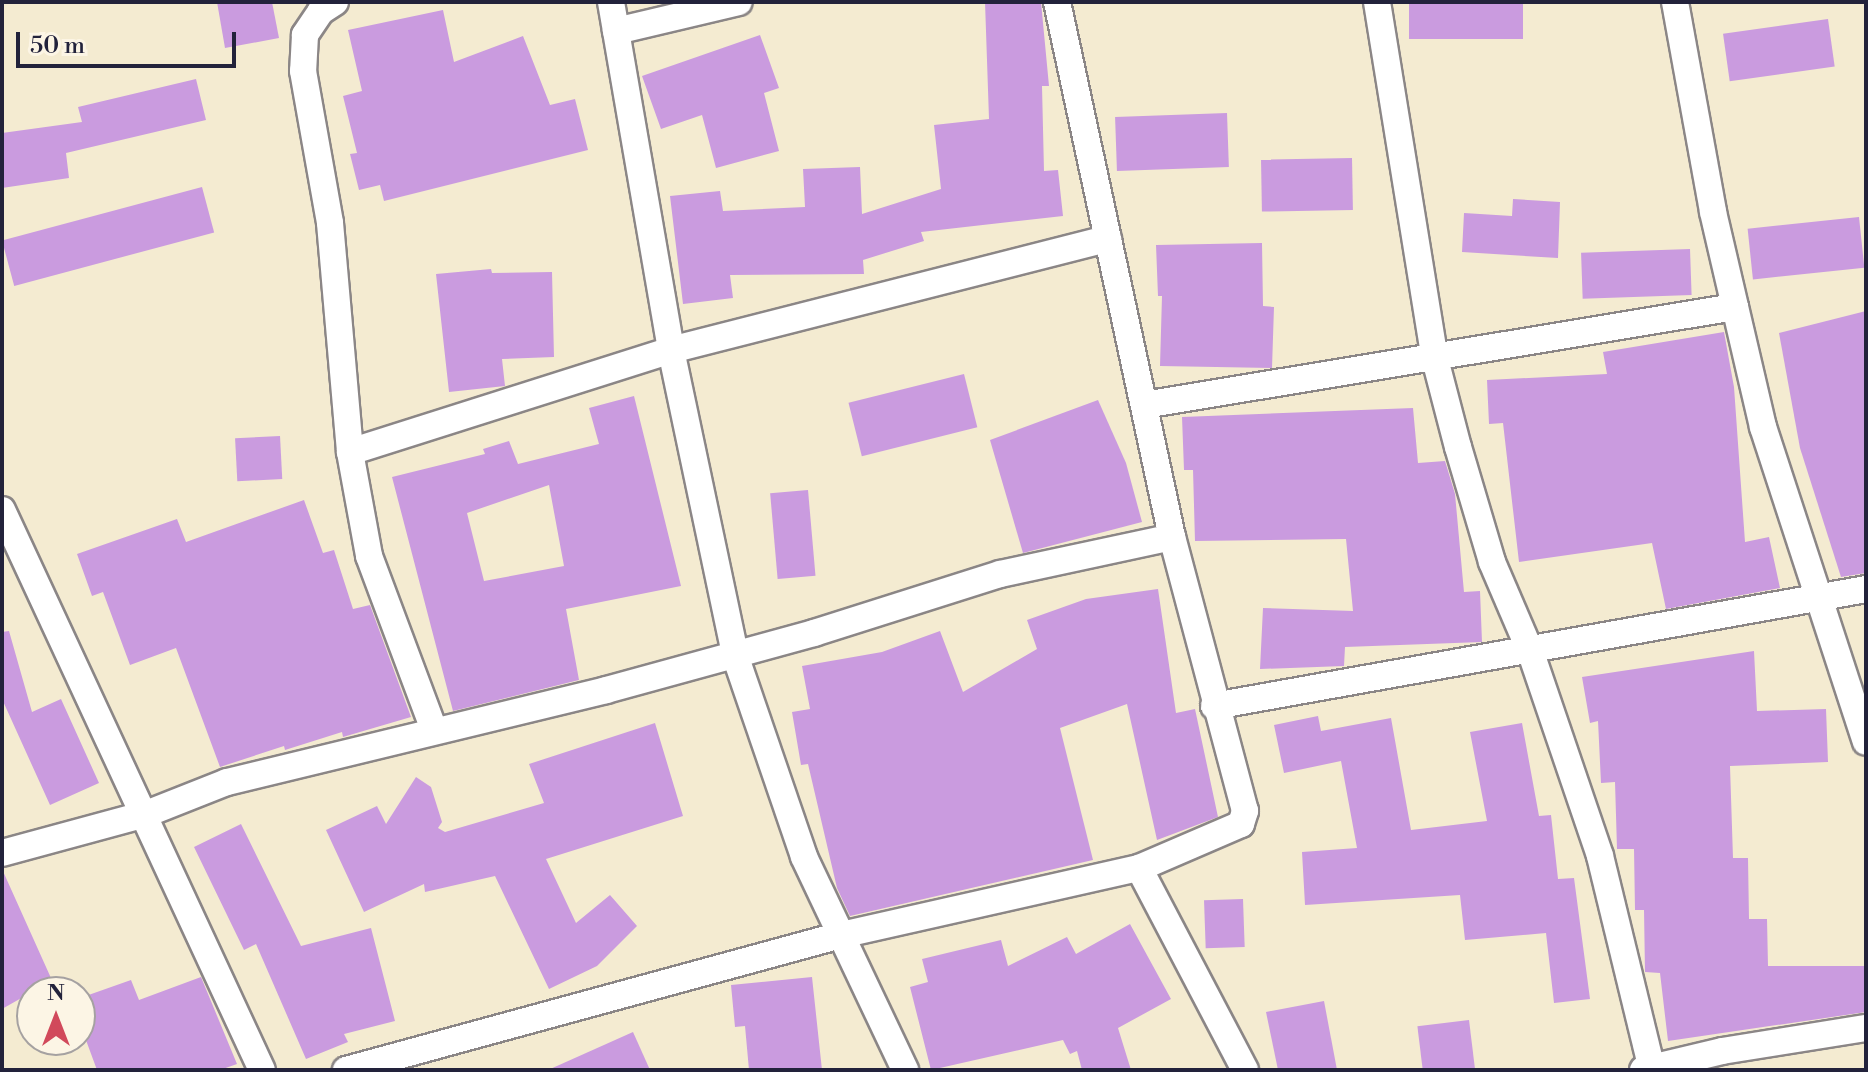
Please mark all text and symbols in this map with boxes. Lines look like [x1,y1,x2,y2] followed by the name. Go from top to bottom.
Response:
[20,16,240,66] scale bar
[30,31,85,61] text: 50 m
[16,976,96,1056] north arrow
[47,980,65,1007] text: N

